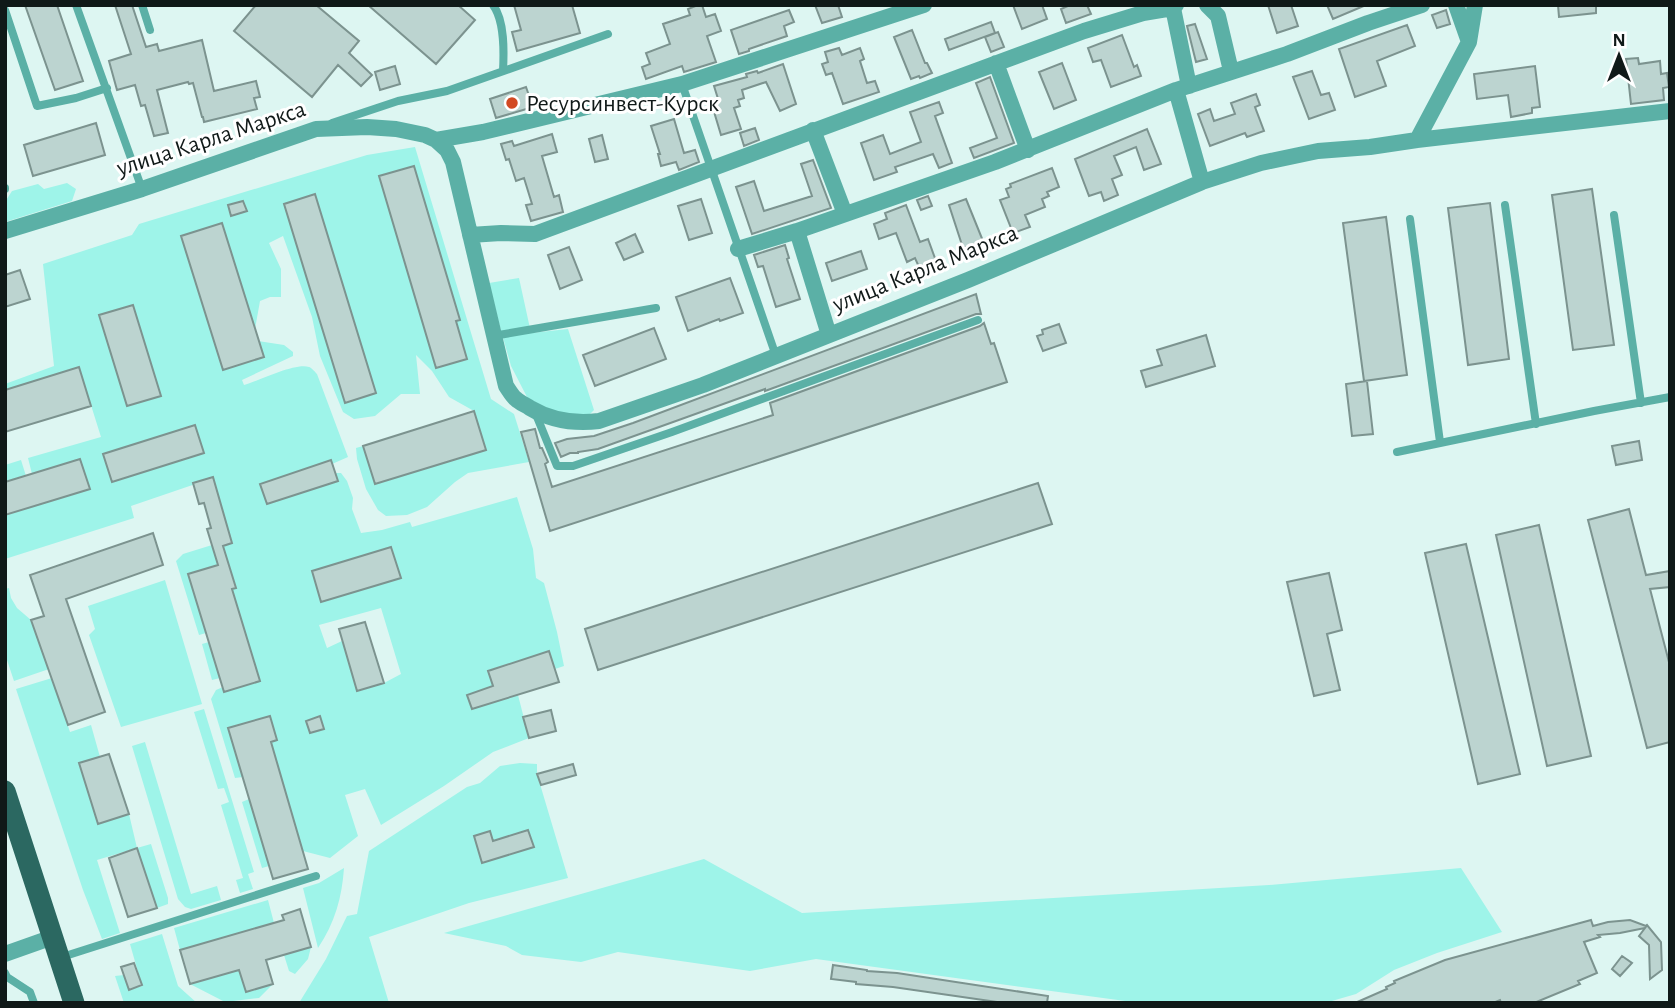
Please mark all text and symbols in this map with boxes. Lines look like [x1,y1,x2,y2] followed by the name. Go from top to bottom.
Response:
[1584,21,1654,91] north arrow
[1612,31,1626,50] text: N
[526,92,719,116] place label: Ресурсинвест-Курск
[504,95,520,111] marker: Ресурсинвест-Курск
[113,97,309,181] street label: улица Карла Маркса
[828,221,1021,317] street label: улица Карла Маркса

